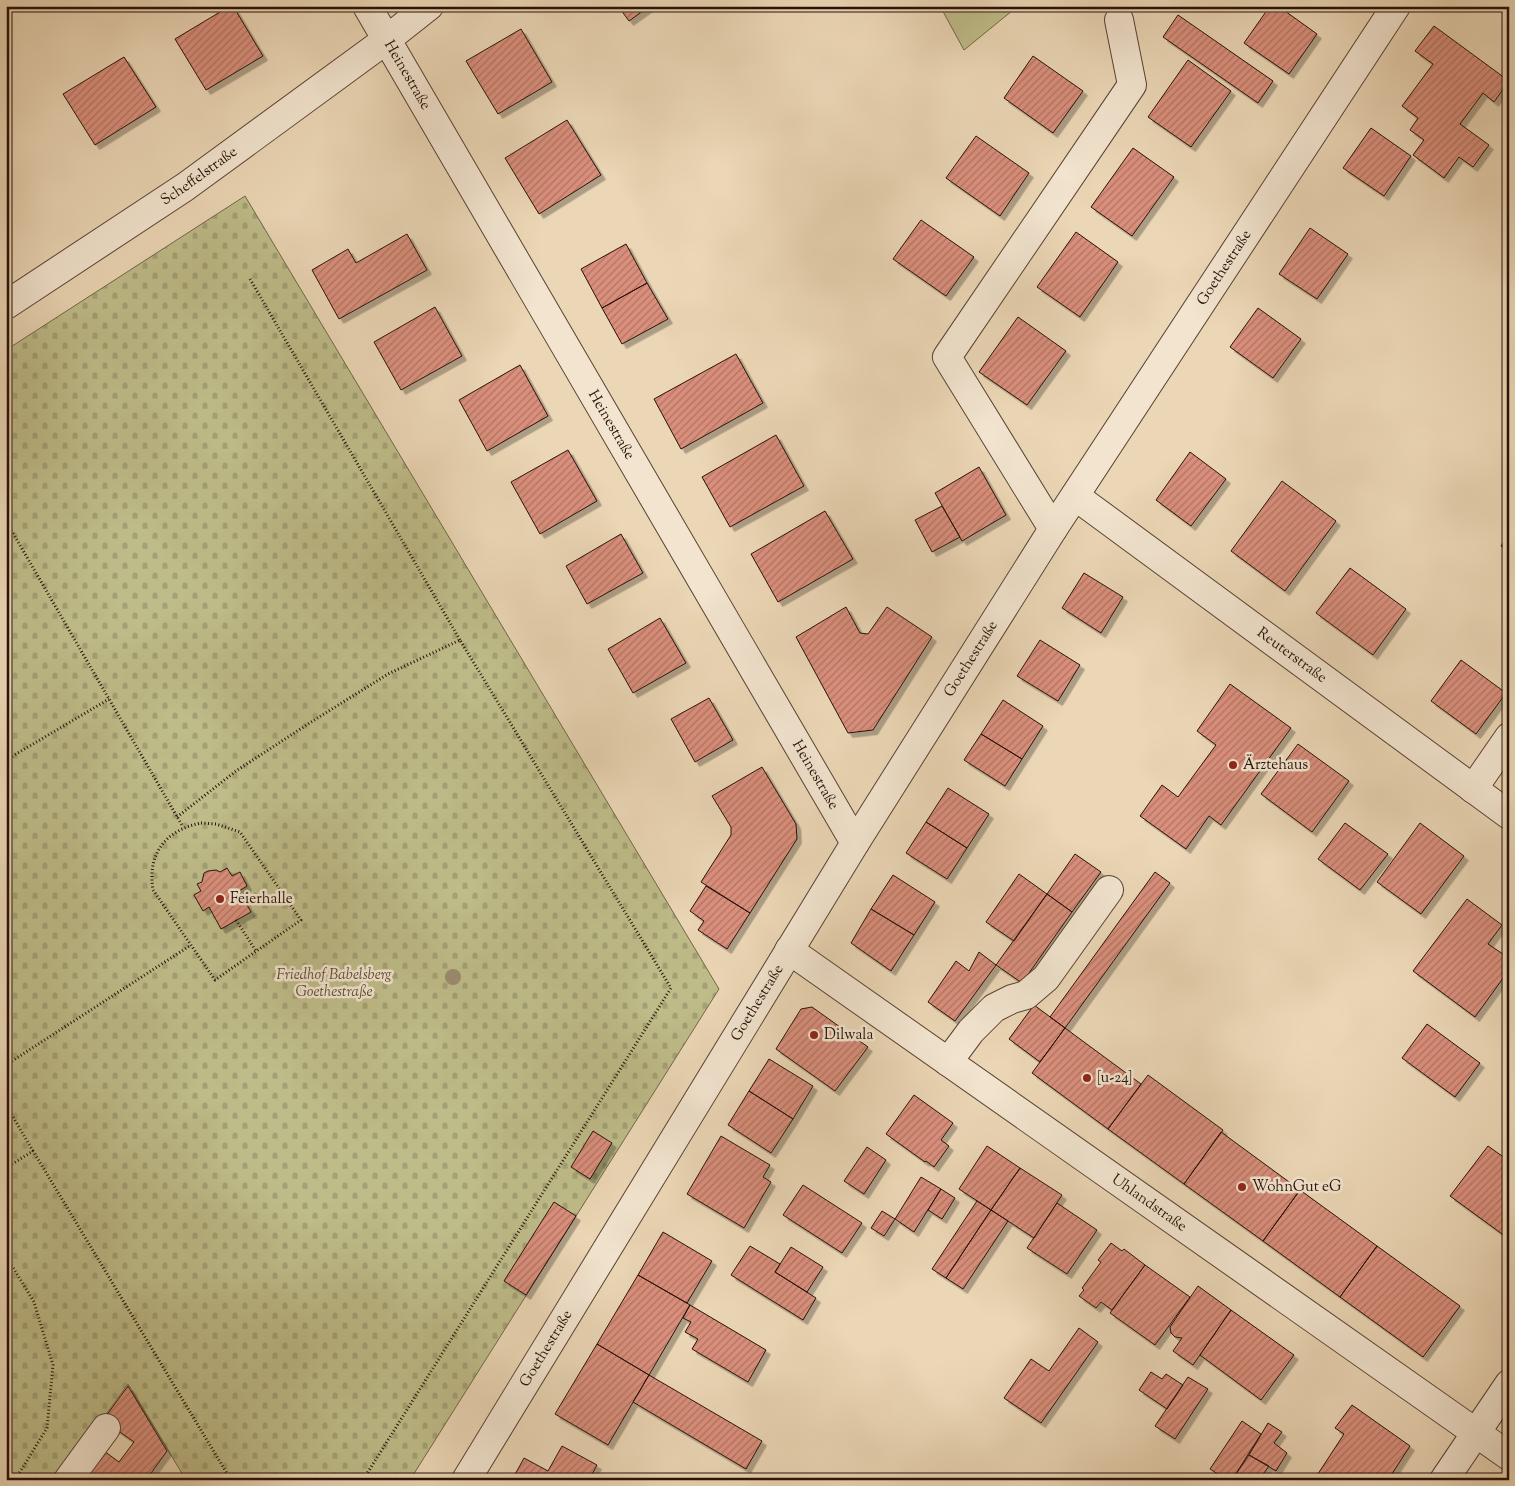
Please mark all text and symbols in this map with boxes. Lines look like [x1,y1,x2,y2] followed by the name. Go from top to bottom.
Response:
[379,36,436,114] street label: Heinestraße
[156,142,242,211] street label: Scheffelstraße
[1192,226,1257,310] street label: Goethestraße
[583,386,640,464] street label: Heinestraße
[939,617,1003,701] street label: Goethestraße
[1252,622,1331,688] street label: Reuterstraße
[787,736,844,814] street label: Heinestraße
[1243,754,1308,776] place label: Ärztehaus
[1227,759,1239,771] marker: Ärztehaus
[230,889,293,910] place label: Feierhalle
[214,893,226,905] marker: Feierhalle
[726,960,789,1045] street label: Goethestraße
[276,965,392,1003] park label: Friedhof Babelsberg Goethestraße
[824,1025,873,1046] place label: Dilwala
[808,1029,820,1041] marker: Dilwala
[1097,1068,1132,1089] place label: [u-24]
[1081,1072,1093,1084] marker: [u-24]
[1107,1169,1191,1237] street label: Uhlandstraße
[1252,1177,1341,1198] place label: WohnGut eG
[1236,1181,1248,1193] marker: WohnGut eG
[515,1306,578,1391] street label: Goethestraße

